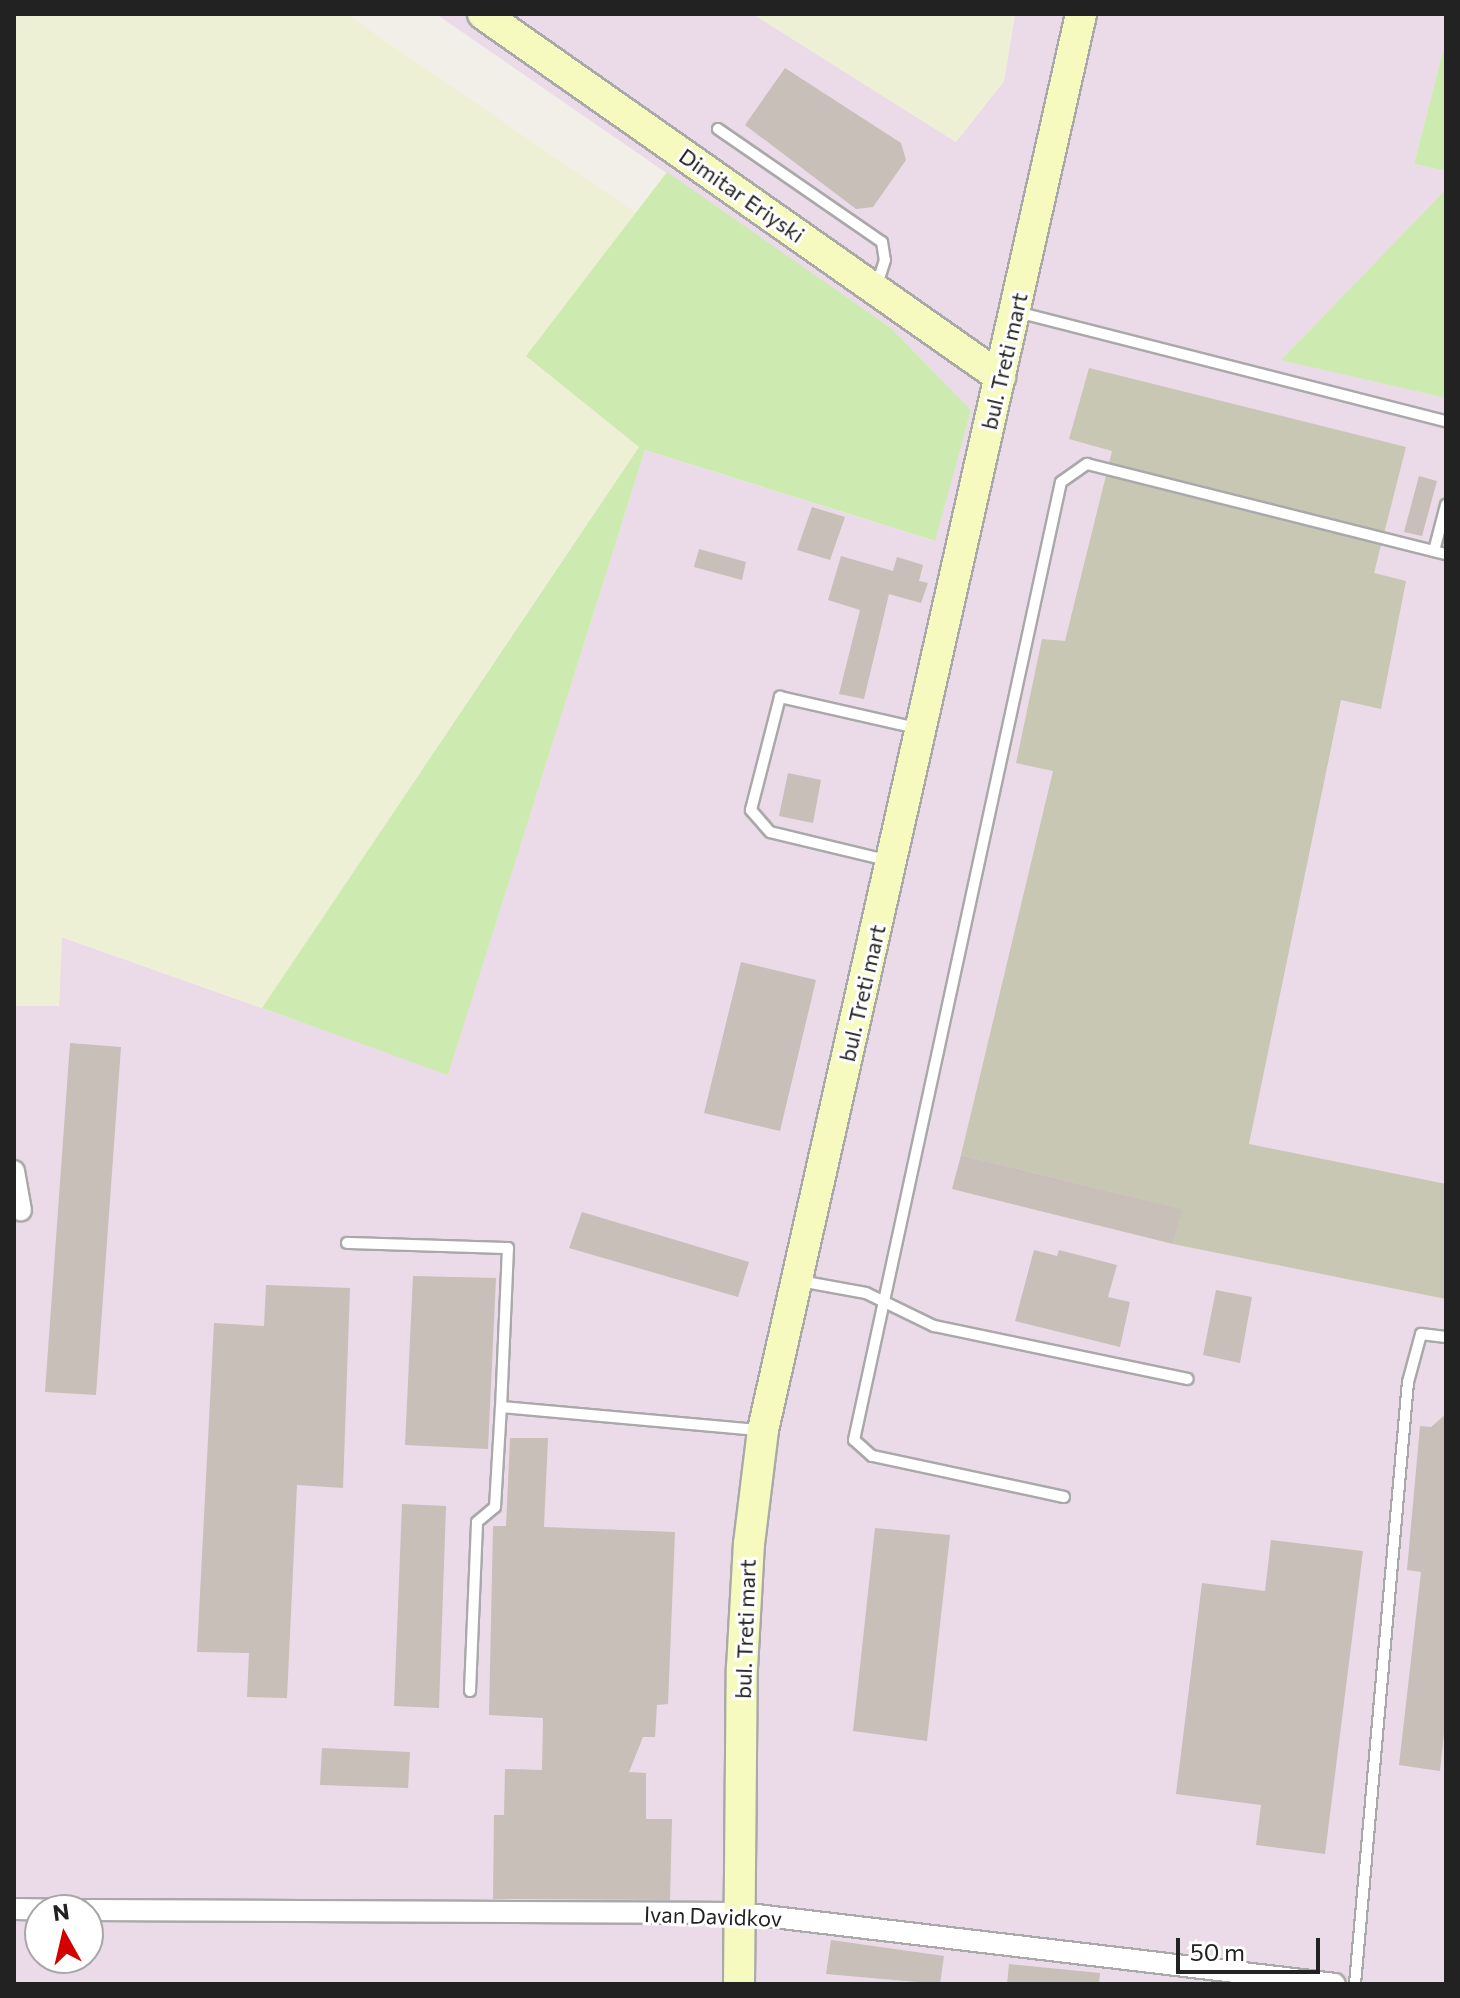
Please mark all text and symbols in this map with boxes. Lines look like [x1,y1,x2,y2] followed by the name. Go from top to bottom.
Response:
[674,142,810,248] street label: Dimitar Eriyski
[975,290,1033,432] street label: bul. Treti mart
[833,922,891,1064] street label: bul. Treti mart
[729,1559,761,1699] street label: bul. Treti mart
[24,1894,104,1974] north arrow
[51,1897,71,1926] text: N
[644,1900,782,1932] street label: Ivan Davidkov
[1180,1922,1324,1972] scale bar
[1190,1937,1245,1966] text: 50 m

